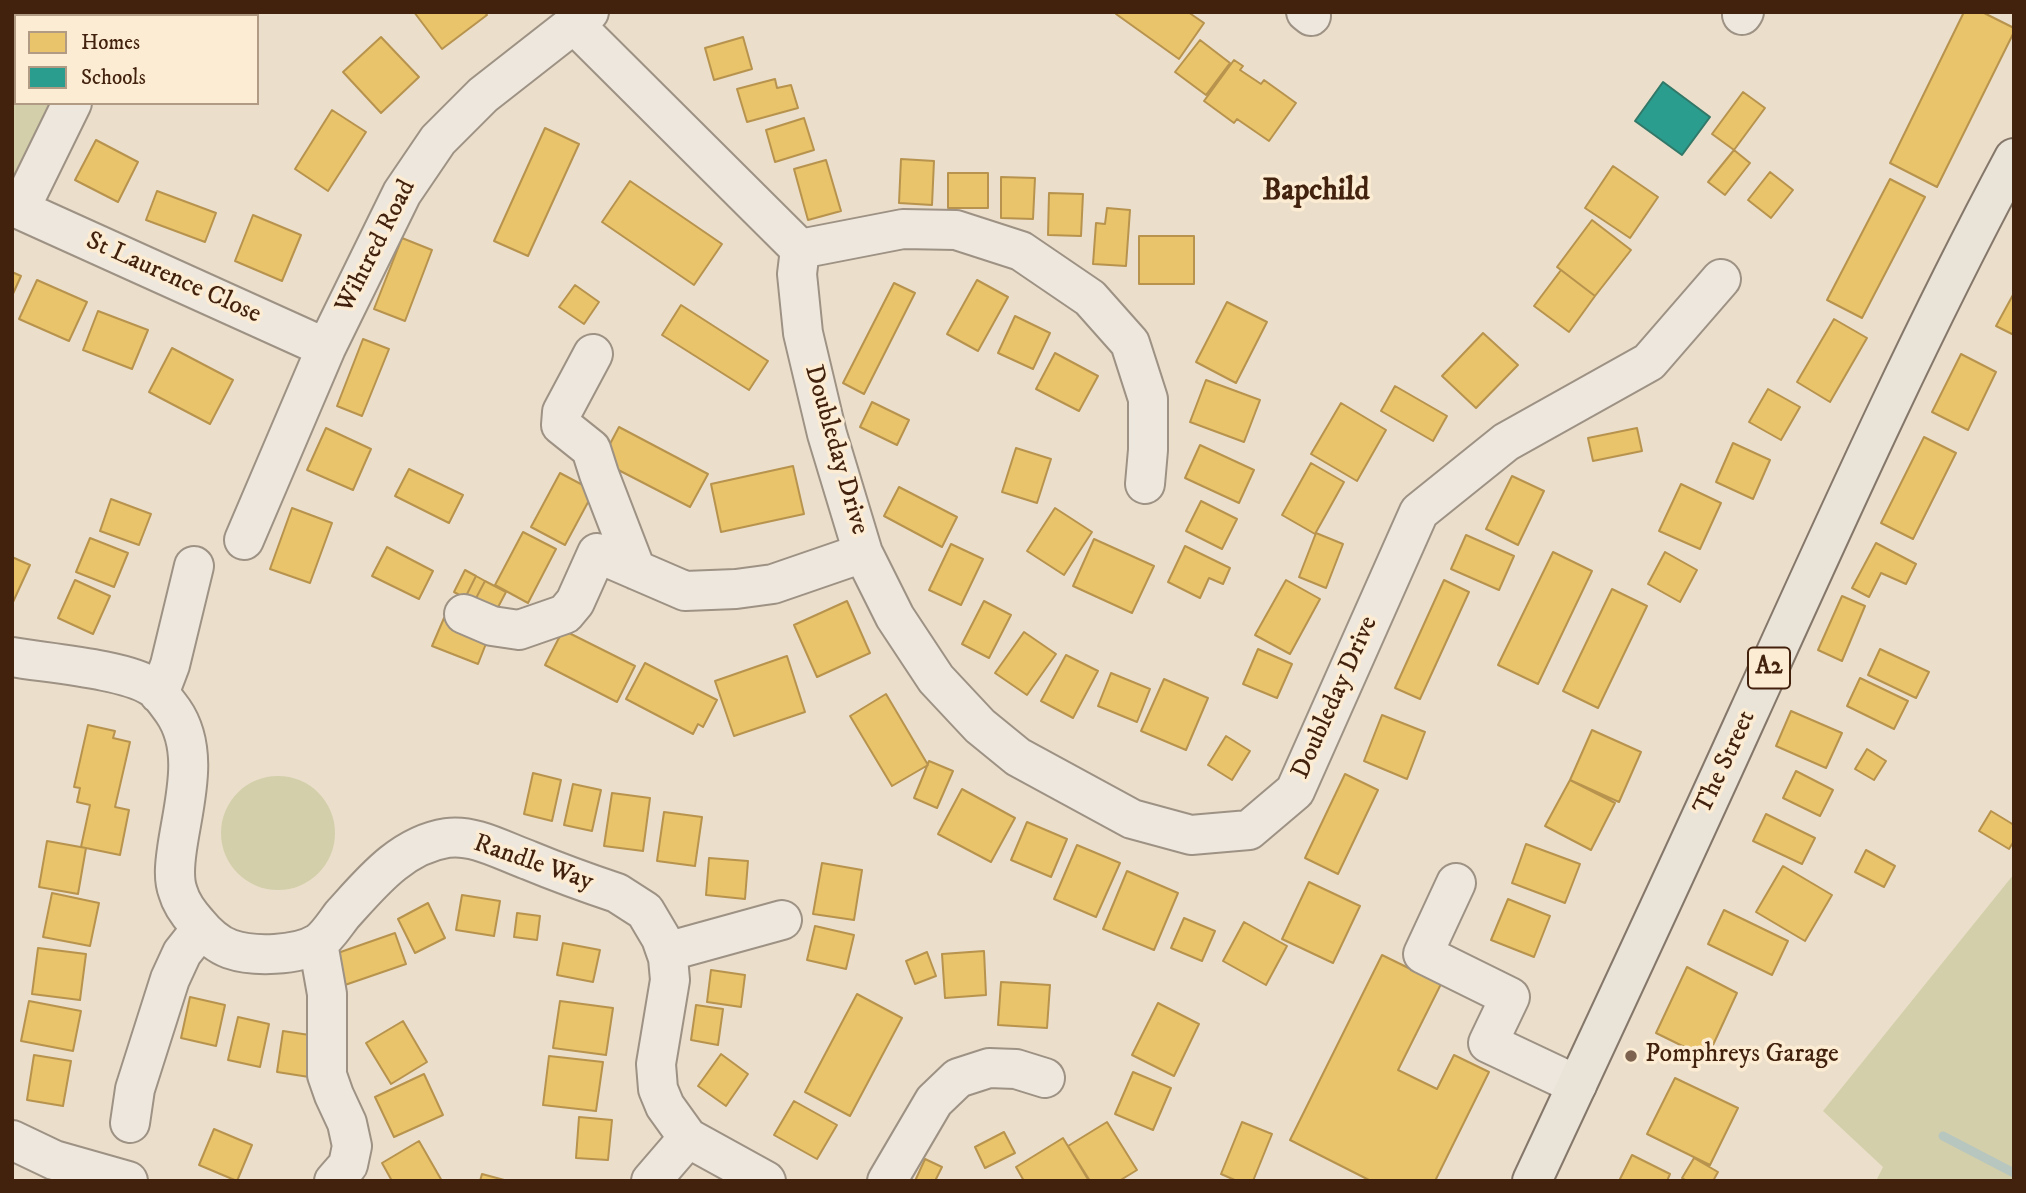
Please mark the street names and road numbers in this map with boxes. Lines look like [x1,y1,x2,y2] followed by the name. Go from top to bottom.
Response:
[330,175,424,319] street label: Wihtred Road
[81,226,265,332] street label: St Laurence Close
[796,362,874,538] street label: Doubleday Drive
[1286,612,1386,784] street label: Doubleday Drive
[1748,648,1790,688] road number: A2
[1688,706,1764,820] street label: The Street
[469,829,597,899] street label: Randle Way

